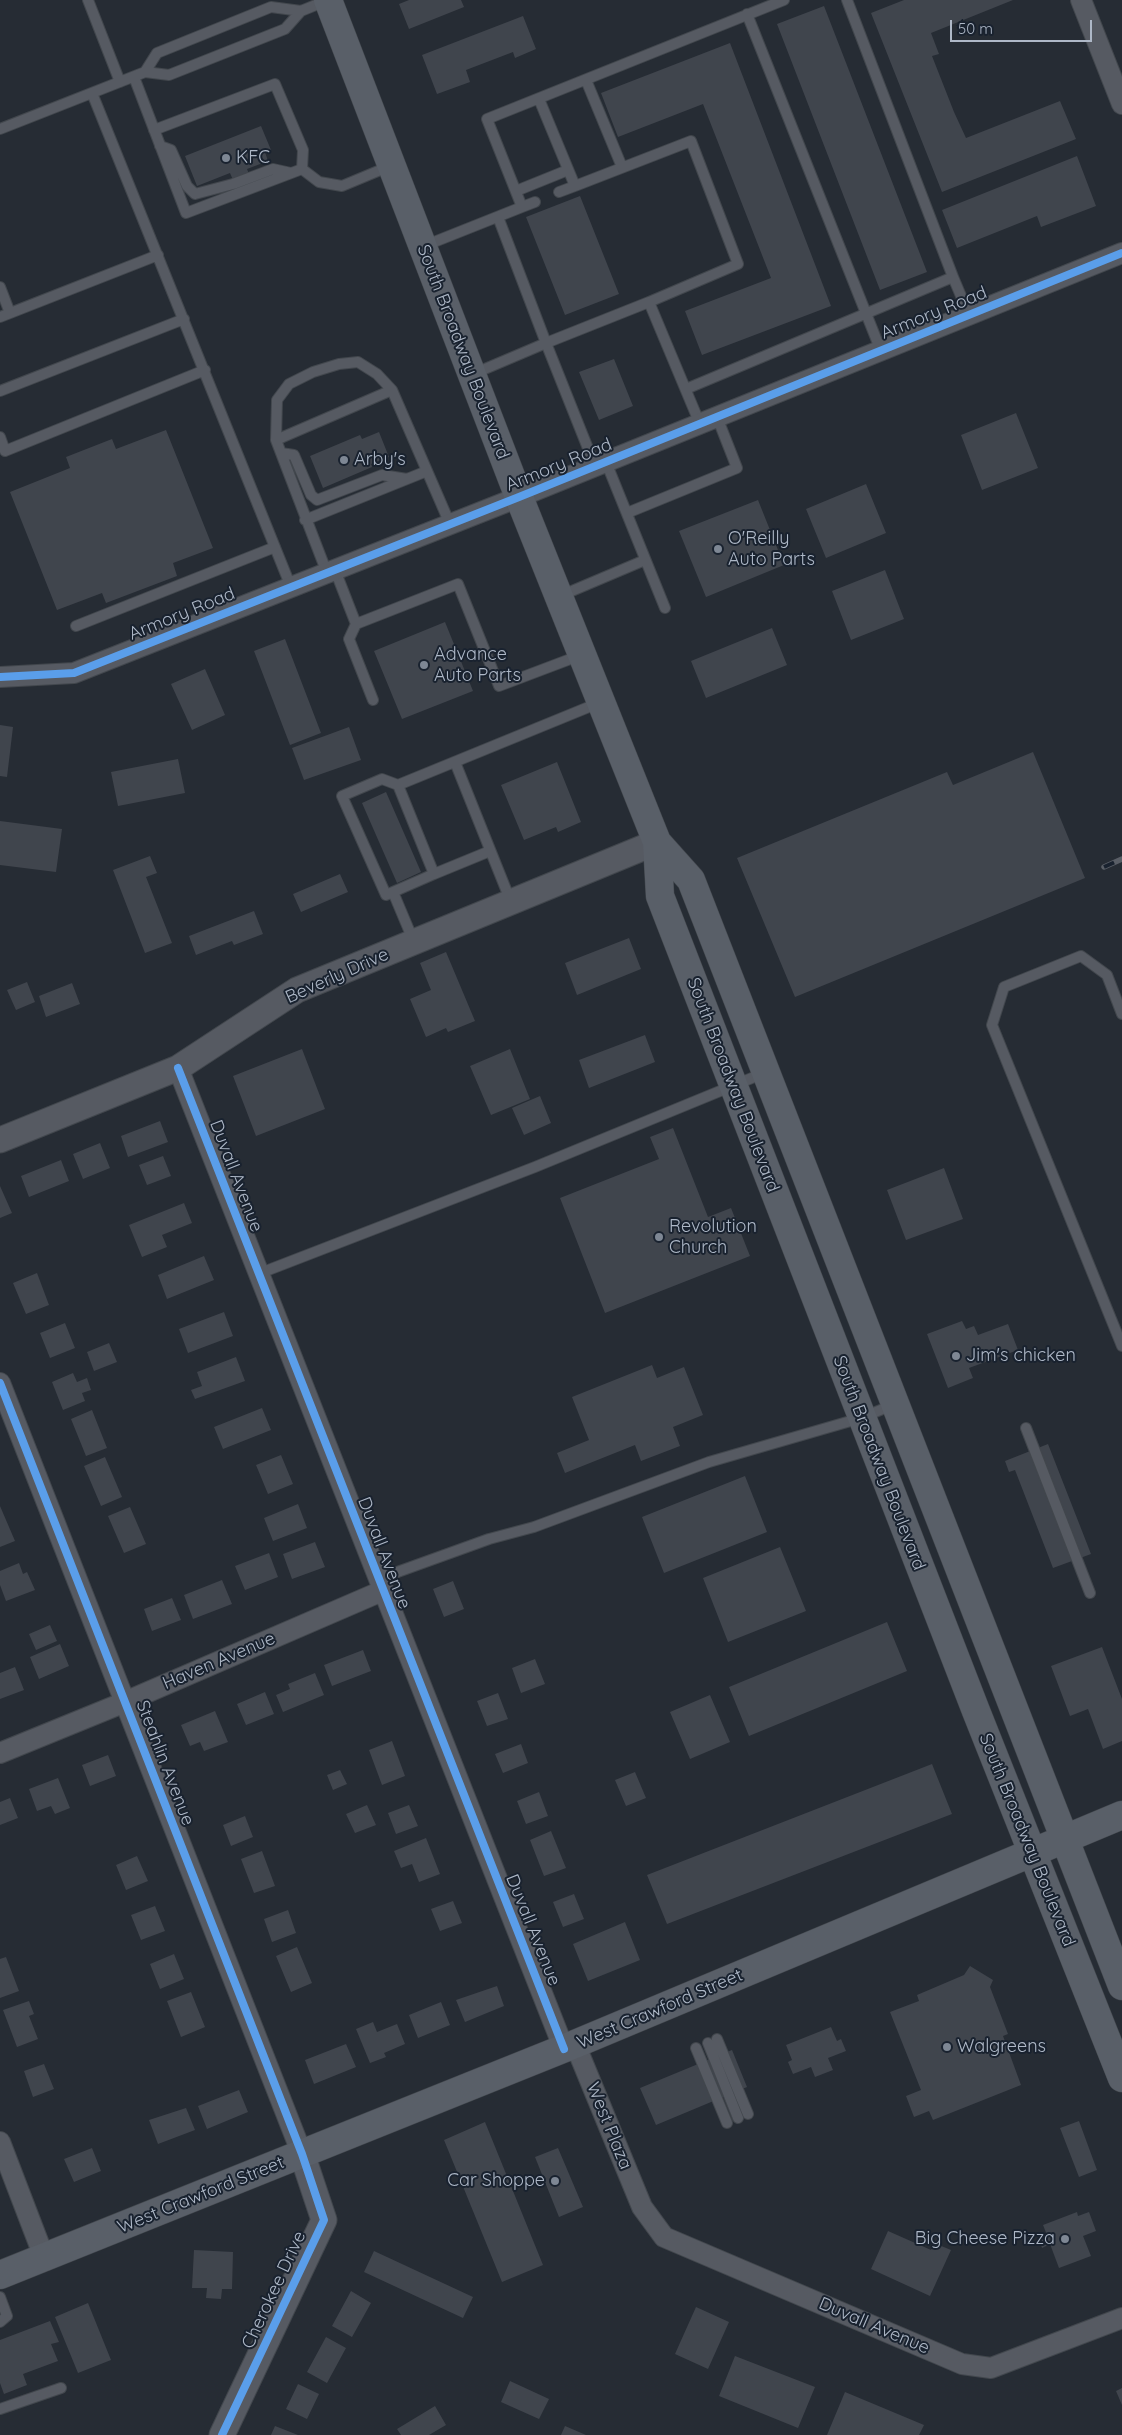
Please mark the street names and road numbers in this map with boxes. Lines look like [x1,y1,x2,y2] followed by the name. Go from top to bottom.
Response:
[412,242,514,462] street label: South Broadway Boulevard
[878,282,990,344] street label: Armory Road
[503,434,615,496] street label: Armory Road
[126,583,238,645] street label: Armory Road
[282,944,392,1008] street label: Beverly Drive
[682,975,784,1195] street label: South Broadway Boulevard
[205,1117,267,1235] street label: Duvall Avenue
[828,1353,930,1573] street label: South Broadway Boulevard
[353,1494,415,1612] street label: Duvall Avenue
[159,1628,279,1694] street label: Haven Avenue
[131,1697,199,1829] street label: Steahlin Avenue
[974,1730,1080,1950] street label: South Broadway Boulevard
[501,1871,565,1989] street label: Duvall Avenue
[574,1964,746,2054] street label: West Crawford Street
[582,2079,636,2173] street label: West Plaza
[115,2152,287,2238] street label: West Crawford Street
[237,2228,311,2352] street label: Cherokee Drive
[815,2293,933,2359] street label: Duvall Avenue

